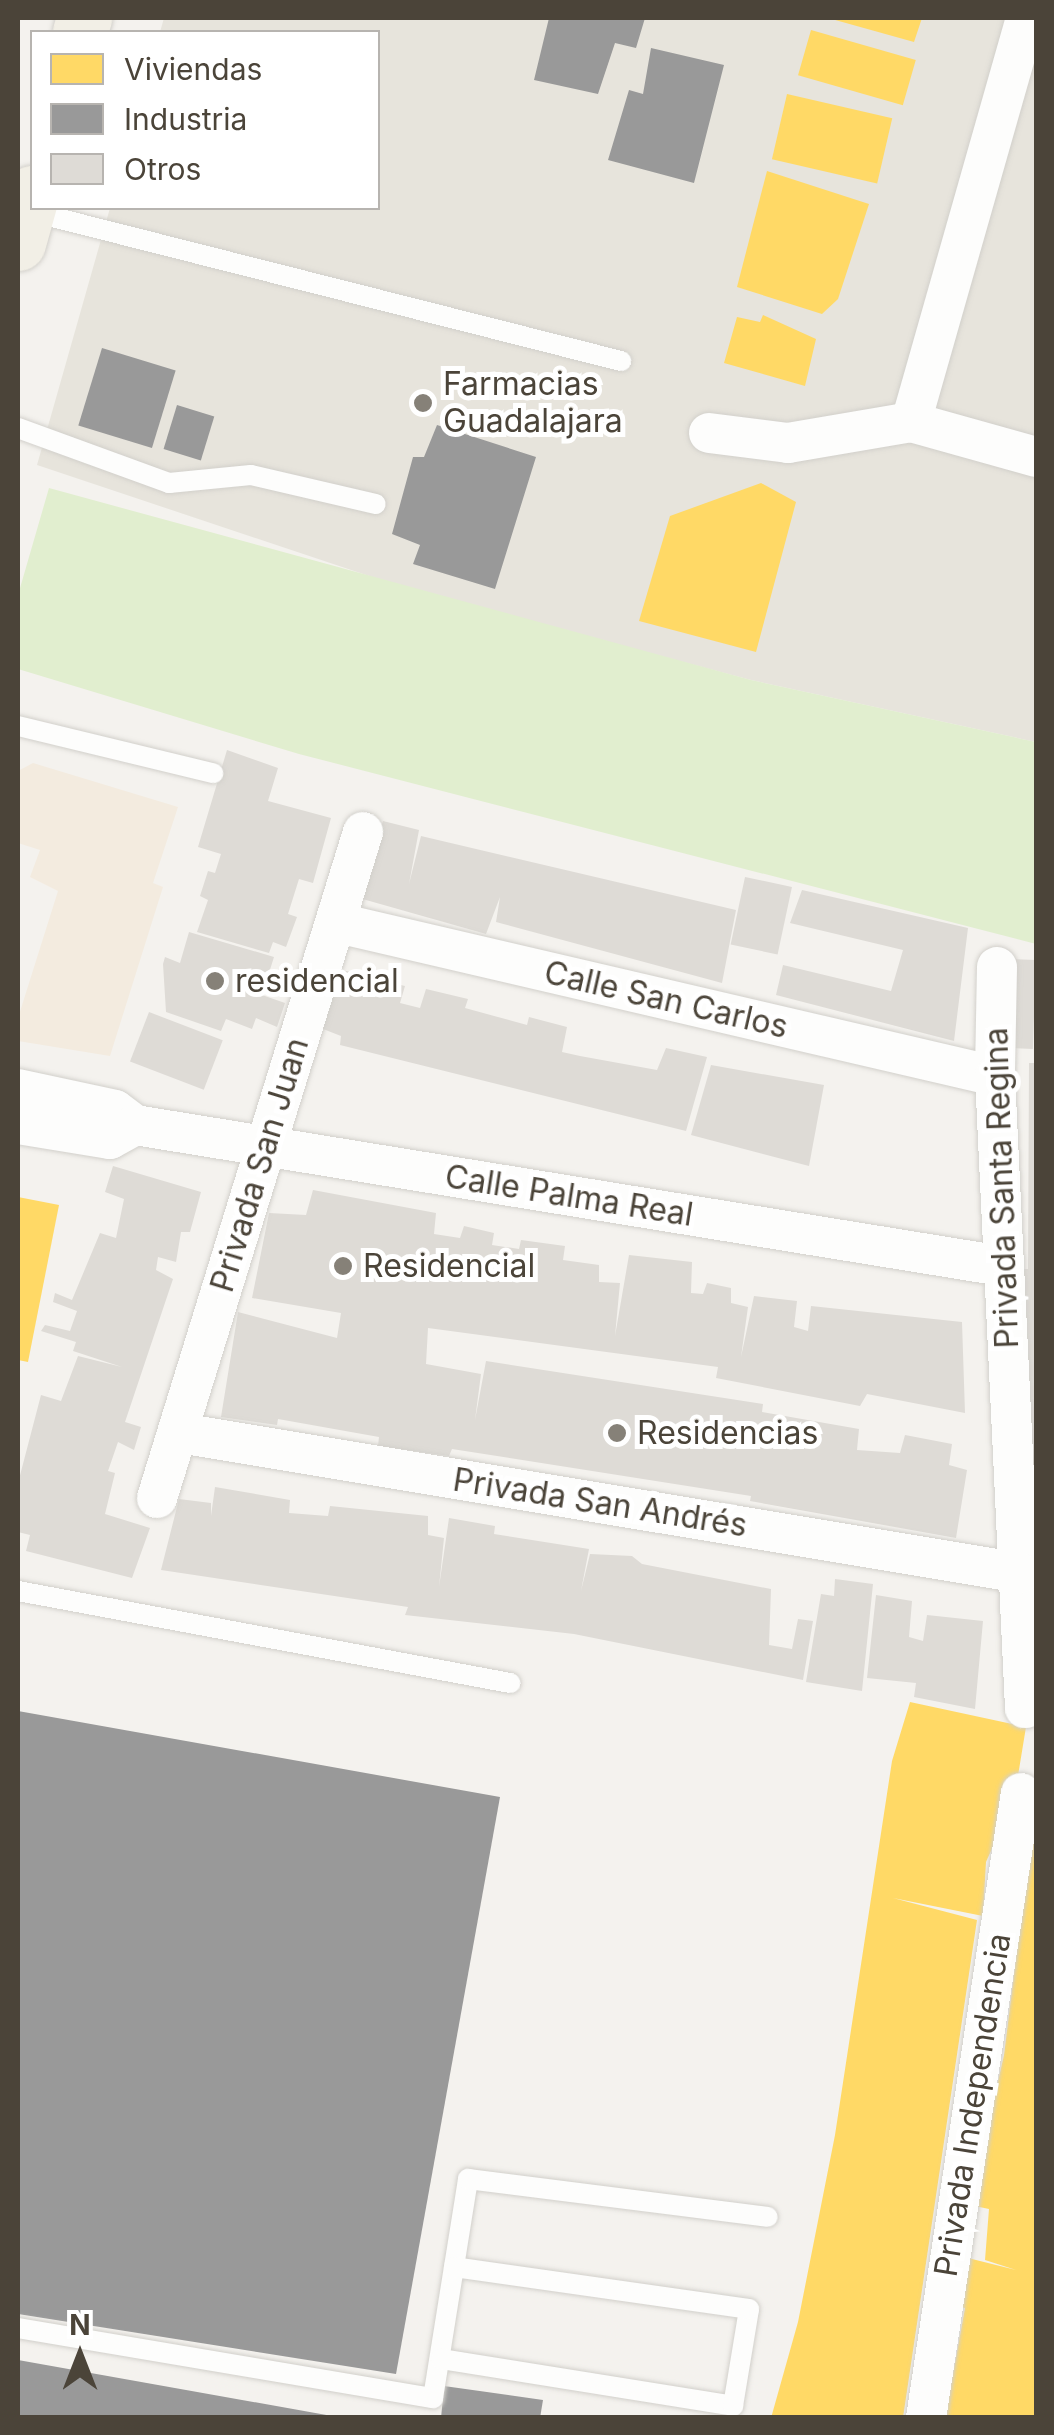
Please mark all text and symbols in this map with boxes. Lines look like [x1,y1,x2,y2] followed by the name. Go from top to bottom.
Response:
[30,30,380,210] legend
[124,51,262,87] text: Viviendas
[124,101,247,137] text: Industria
[124,151,201,187] text: Otros
[443,366,623,441] place label: Farmacias Guadalajara
[412,392,434,414] marker: Farmacias Guadalajara
[541,953,791,1047] street label: Calle San Carlos
[235,962,399,1000] place label: residencial
[204,970,226,992] marker: residencial
[977,1027,1027,1349] street label: Privada Santa Regina
[203,1033,317,1297] street label: Privada San Juan
[442,1157,696,1235] street label: Calle Palma Real
[363,1247,535,1285] place label: Residencial
[332,1255,354,1277] marker: Residencial
[637,1414,818,1452] place label: Residencias
[606,1422,628,1444] marker: Residencias
[450,1461,750,1545] street label: Privada San Andrés
[927,1931,1019,2279] street label: Privada Independencia
[30,2305,130,2405] north arrow
[69,2308,91,2342] text: N

